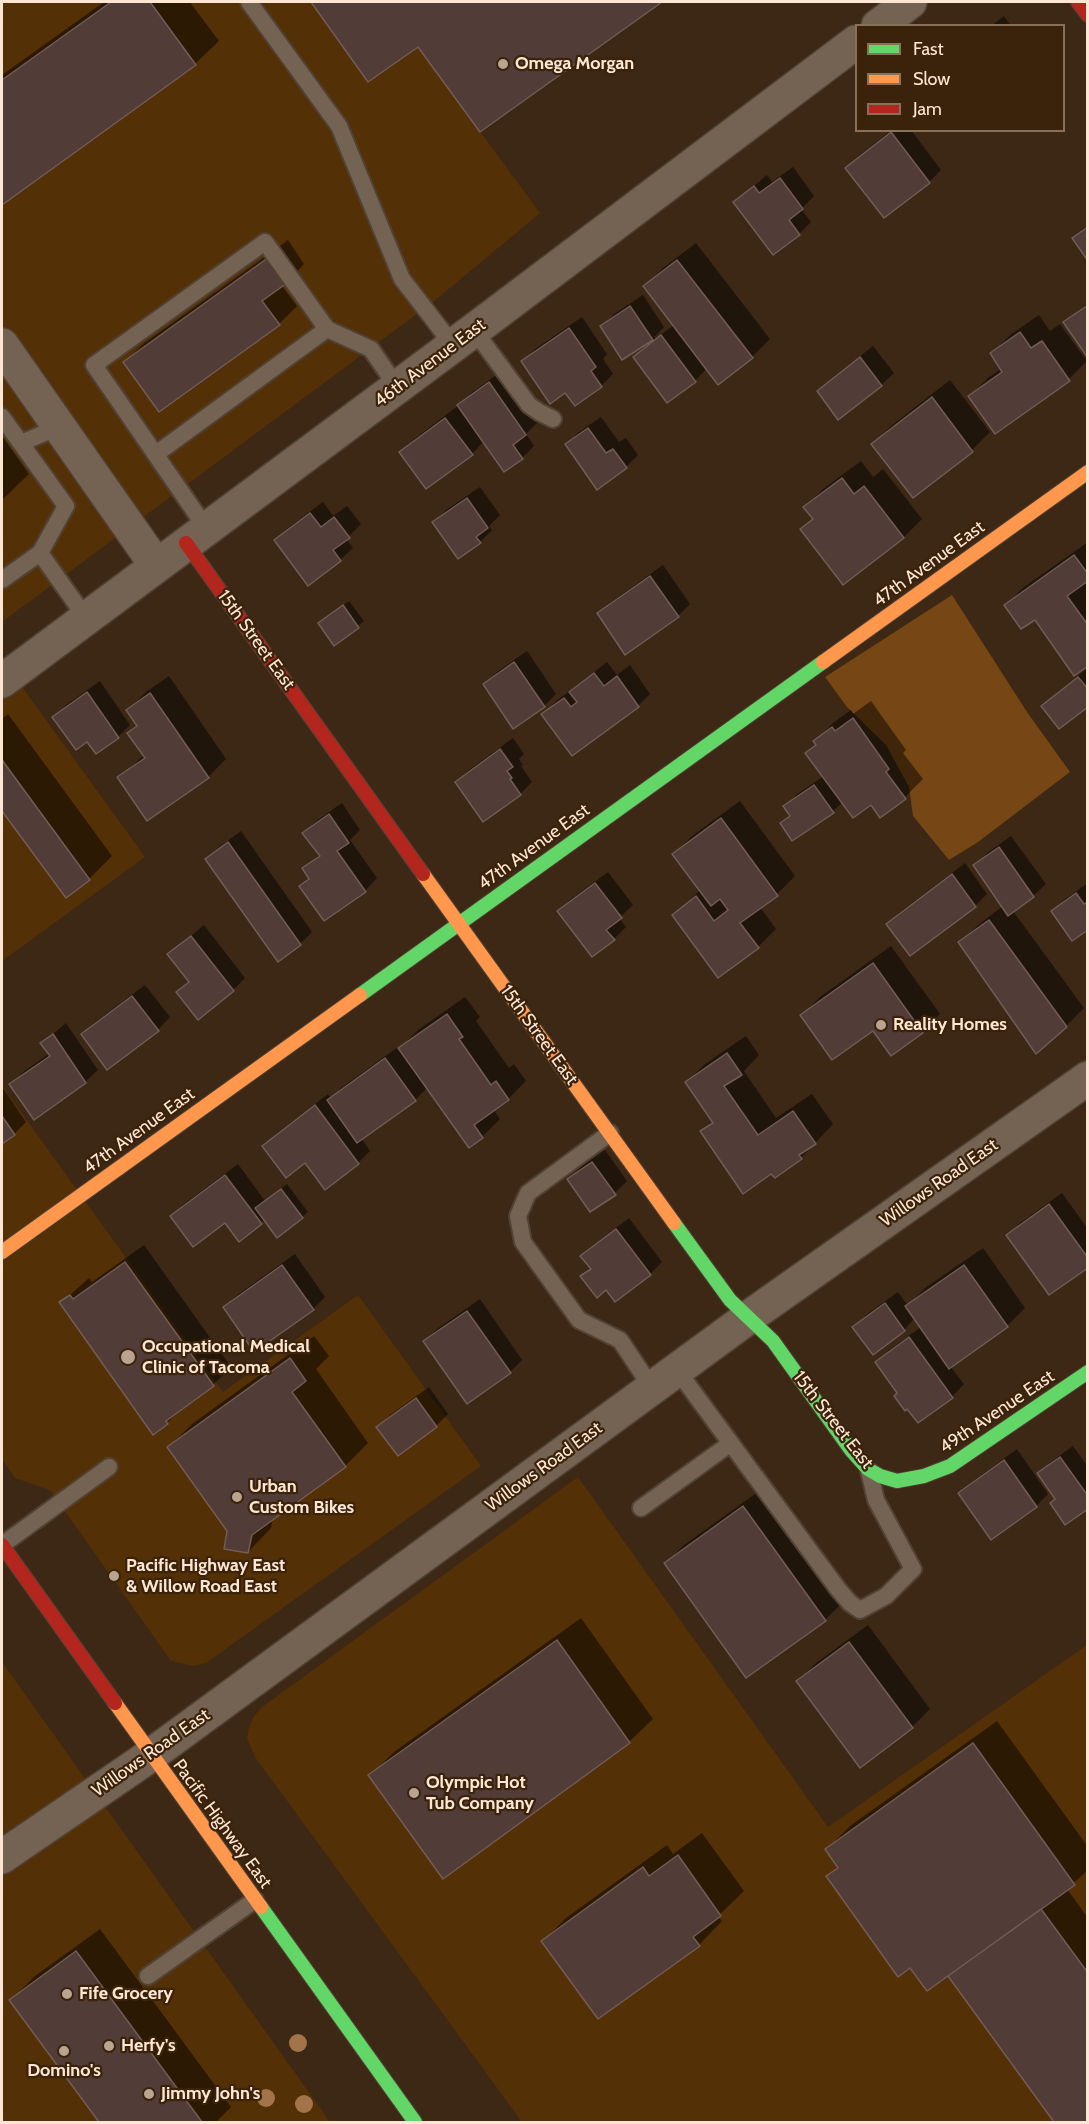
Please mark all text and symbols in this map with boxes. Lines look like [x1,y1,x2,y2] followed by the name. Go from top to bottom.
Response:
[855,24,1065,132] legend
[913,38,944,60] text: Fast
[515,53,634,75] place label: Omega Morgan
[496,57,510,71] marker: Omega Morgan
[913,68,950,90] text: Slow
[913,98,942,120] text: Jam
[370,314,490,412] street label: 46th Avenue East
[869,516,989,612] street label: 47th Avenue East
[213,586,299,694] street label: 15th Street East
[474,799,594,895] street label: 47th Avenue East
[496,981,582,1089] street label: 15th Street East
[893,1014,1007,1036] place label: Reality Homes
[874,1018,888,1032] marker: Reality Homes
[79,1083,199,1179] street label: 47th Avenue East
[876,1134,1002,1232] street label: Willows Road East
[142,1336,310,1378] place label: Occupational Medical Clinic of Tacoma
[119,1348,137,1366] marker: Occupational Medical Clinic of Tacoma
[936,1366,1058,1458] street label: 49th Avenue East
[788,1367,878,1473] street label: 15th Street East
[482,1417,606,1517] street label: Willows Road East
[249,1476,354,1518] place label: Urban Custom Bikes
[230,1490,244,1504] marker: Urban Custom Bikes
[126,1555,285,1598] place label: Pacific Highway East & Willow Road East
[107,1569,121,1583] marker: Pacific Highway East & Willow Road East
[88,1704,214,1802] street label: Willows Road East
[168,1755,276,1893] street label: Pacific Highway East
[426,1772,534,1814] place label: Olympic Hot Tub Company
[407,1786,421,1800] marker: Olympic Hot Tub Company
[79,1983,173,2005] place label: Fife Grocery
[60,1987,74,2001] marker: Fife Grocery
[121,2035,176,2057] place label: Herfy's
[102,2039,116,2053] marker: Herfy's
[57,2044,71,2058] marker: Domino's
[27,2060,101,2082] place label: Domino's
[161,2083,260,2105] place label: Jimmy John's
[142,2087,156,2101] marker: Jimmy John's

